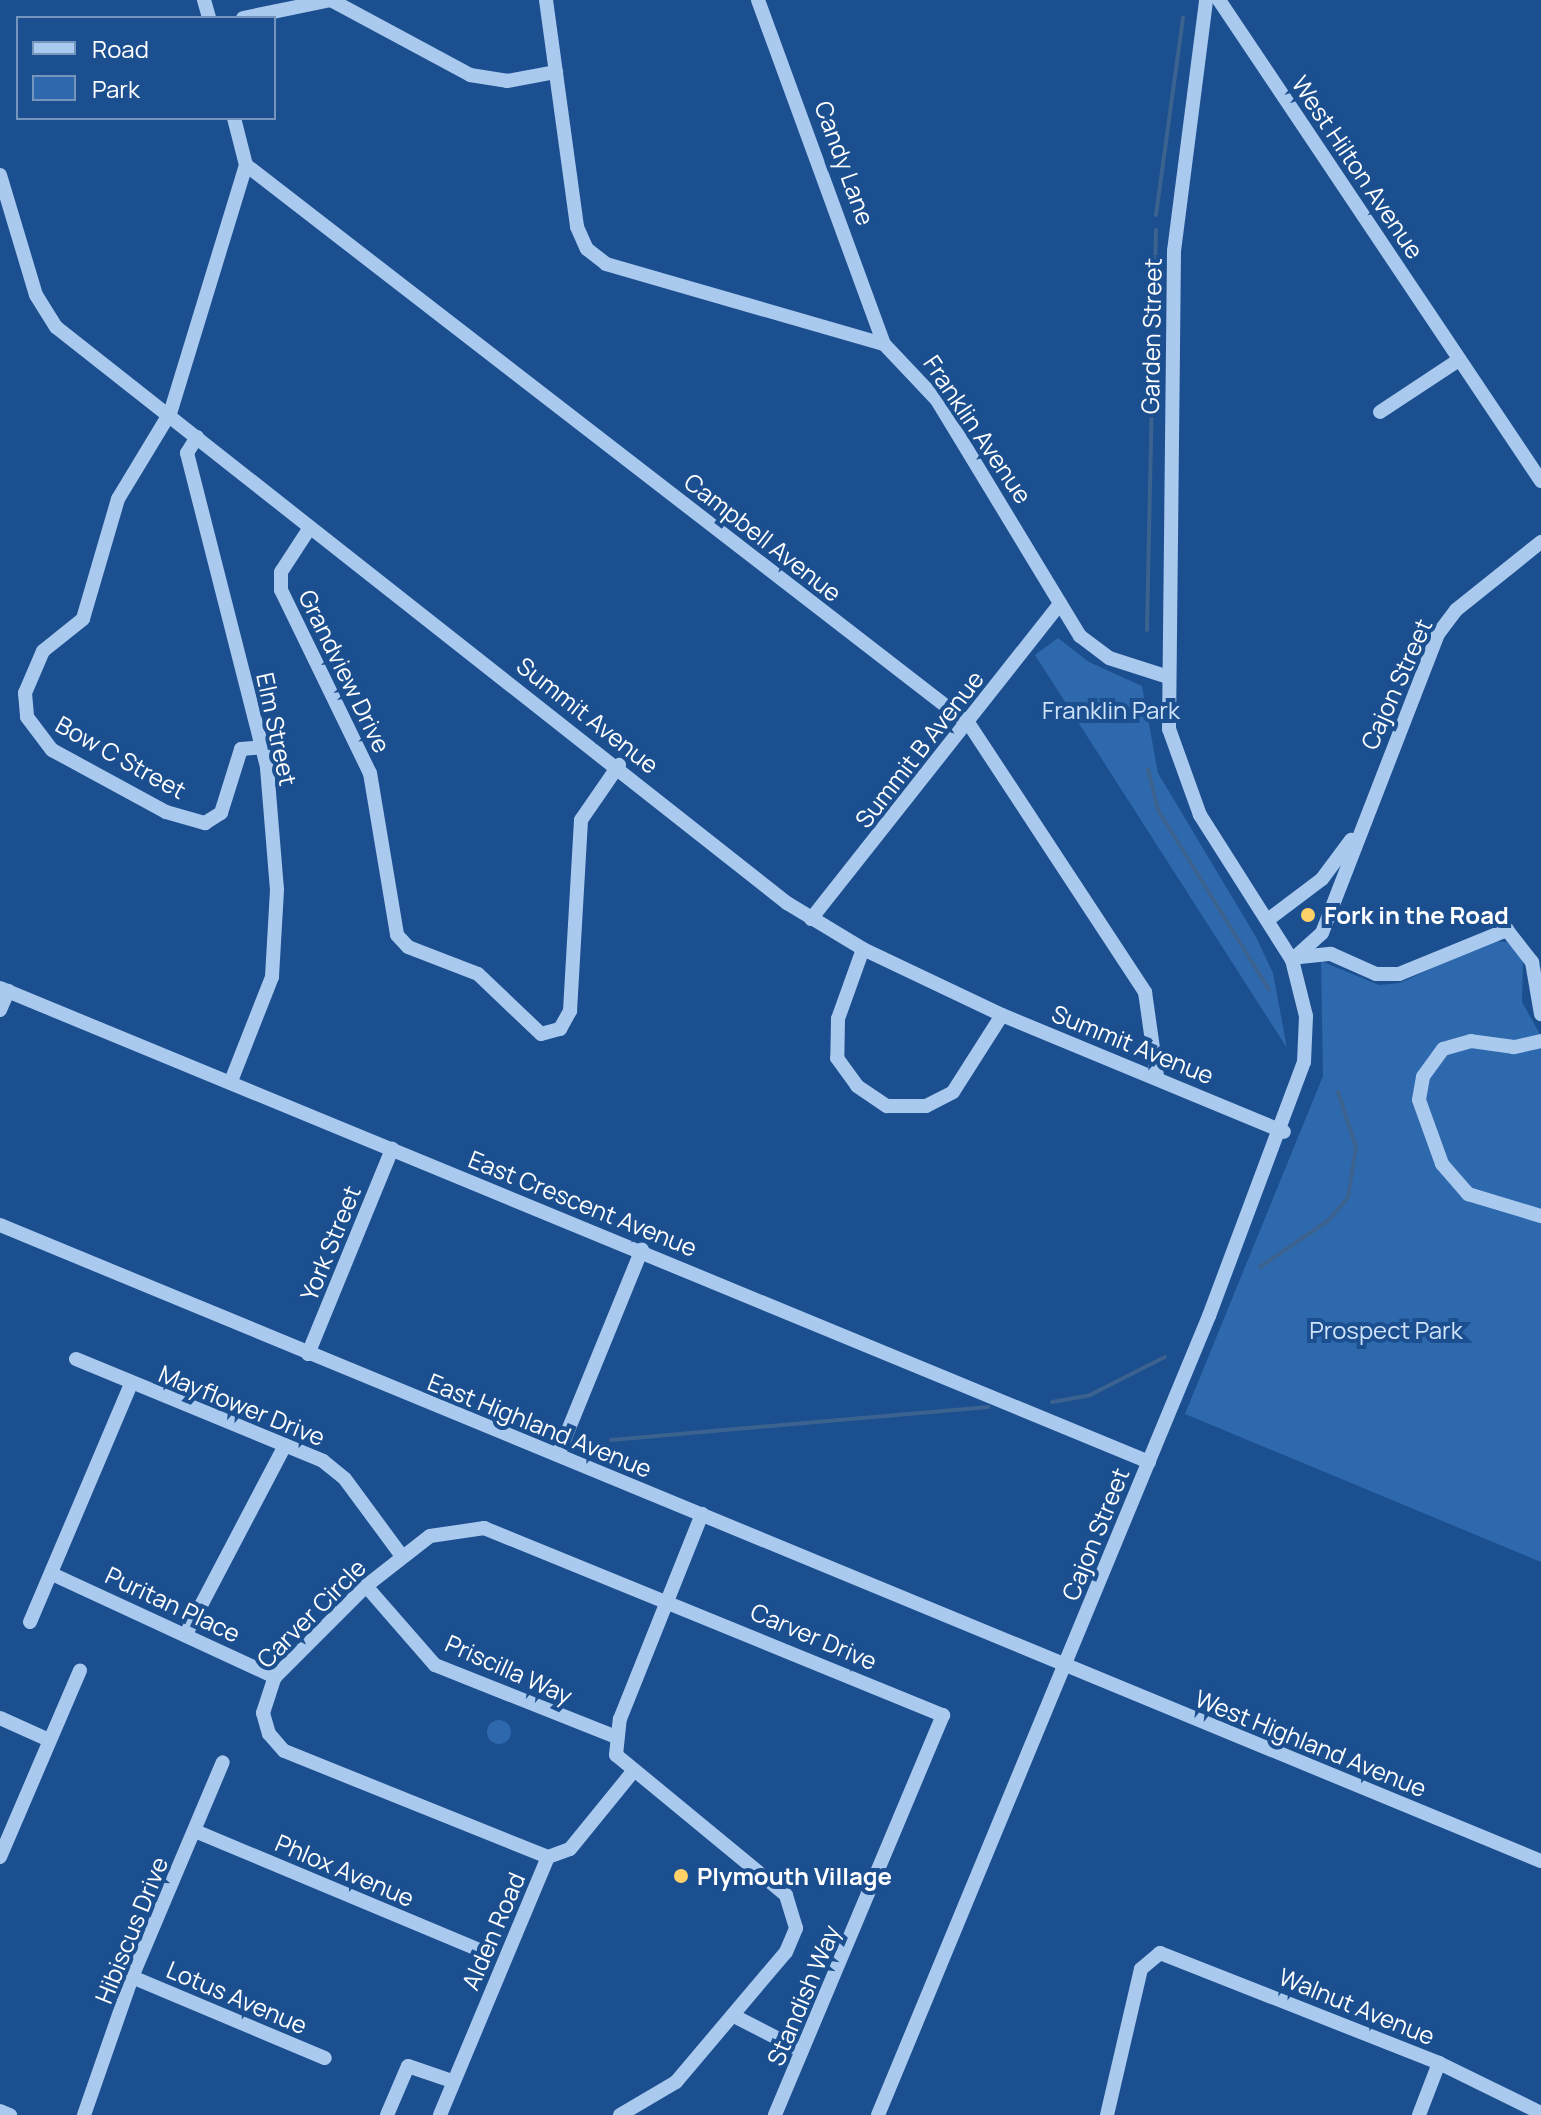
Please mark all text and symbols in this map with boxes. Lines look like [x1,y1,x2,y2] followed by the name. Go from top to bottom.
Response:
[16,16,276,120] legend
[92,32,149,65] text: Road
[1286,70,1430,264] street label: West Hilton Avenue
[92,72,140,105] text: Park
[809,97,881,229] street label: Candy Lane
[1135,258,1167,414] street label: Garden Street
[918,350,1038,508] street label: Franklin Avenue
[679,467,847,607] street label: Campbell Avenue
[293,585,397,757] street label: Grandview Drive
[1354,614,1438,754] street label: Cajon Street
[511,651,665,779] street label: Summit Avenue
[849,665,989,833] street label: Summit B Avenue
[251,670,303,788] street label: Elm Street
[1042,696,1180,724] park label: Franklin Park
[51,709,191,805] street label: Bow C Street
[1324,901,1509,929] place label: Fork in the Road
[1299,906,1317,924] marker: Fork in the Road
[1048,998,1218,1090] street label: Summit Avenue
[465,1144,701,1262] street label: East Crescent Avenue
[294,1181,366,1305] street label: York Street
[1309,1316,1463,1344] park label: Prospect Park
[155,1359,329,1451] street label: Mayflower Drive
[424,1367,656,1483] street label: East Highland Avenue
[1055,1464,1135,1604] street label: Cajon Street
[251,1553,371,1673] street label: Carver Circle
[101,1560,245,1648] street label: Puritan Place
[746,1596,882,1676] street label: Carver Drive
[441,1628,577,1710] street label: Priscilla Way
[1191,1683,1431,1803] street label: West Highland Avenue
[271,1828,419,1912] street label: Phlox Avenue
[89,1853,173,2007] street label: Hibiscus Drive
[697,1862,892,1890] place label: Plymouth Village
[672,1867,690,1885] marker: Plymouth Village
[455,1868,531,1994] street label: Alden Road
[760,1920,846,2070] street label: Standish Way
[162,1954,312,2040] street label: Lotus Avenue
[1275,1962,1439,2050] street label: Walnut Avenue

